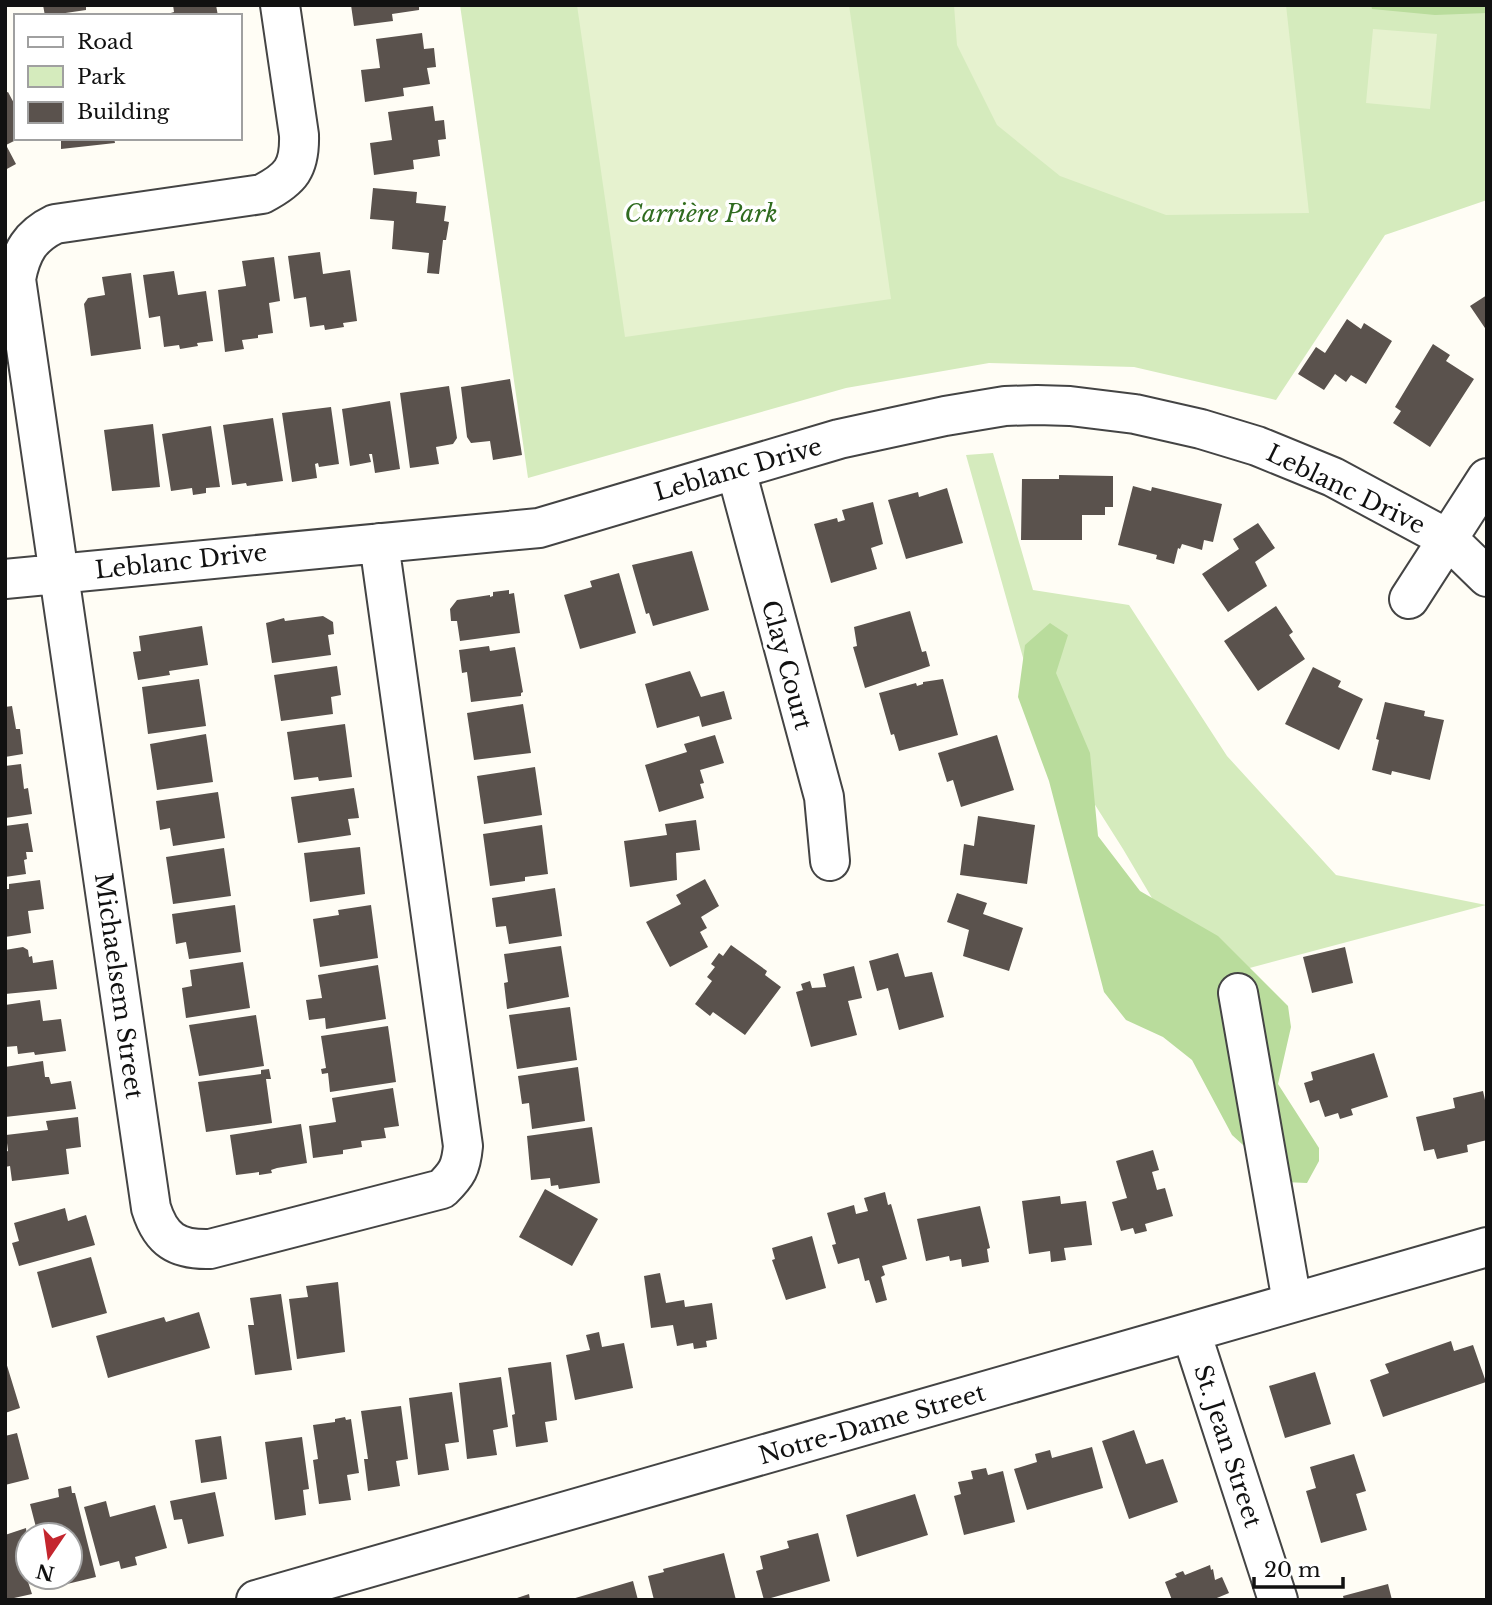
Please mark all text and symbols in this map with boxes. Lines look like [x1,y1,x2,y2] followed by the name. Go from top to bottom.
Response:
[14,14,242,140] legend
[77,29,133,55] text: Road
[77,64,126,90] text: Park
[77,99,170,125] text: Building
[624,199,778,228] park label: Carrière Park
[651,431,825,507] street label: Leblanc Drive
[1262,438,1430,540] street label: Leblanc Drive
[94,538,268,584] street label: Leblanc Drive
[756,597,818,733] street label: Clay Court
[89,871,149,1101] street label: Michaelsem Street
[1188,1361,1268,1531] street label: St. Jean Street
[755,1378,989,1470] street label: Notre-Dame Street
[14,1521,84,1591] north arrow
[1254,1546,1343,1590] scale bar
[1264,1557,1321,1583] text: 20 m
[34,1559,57,1585] text: N

